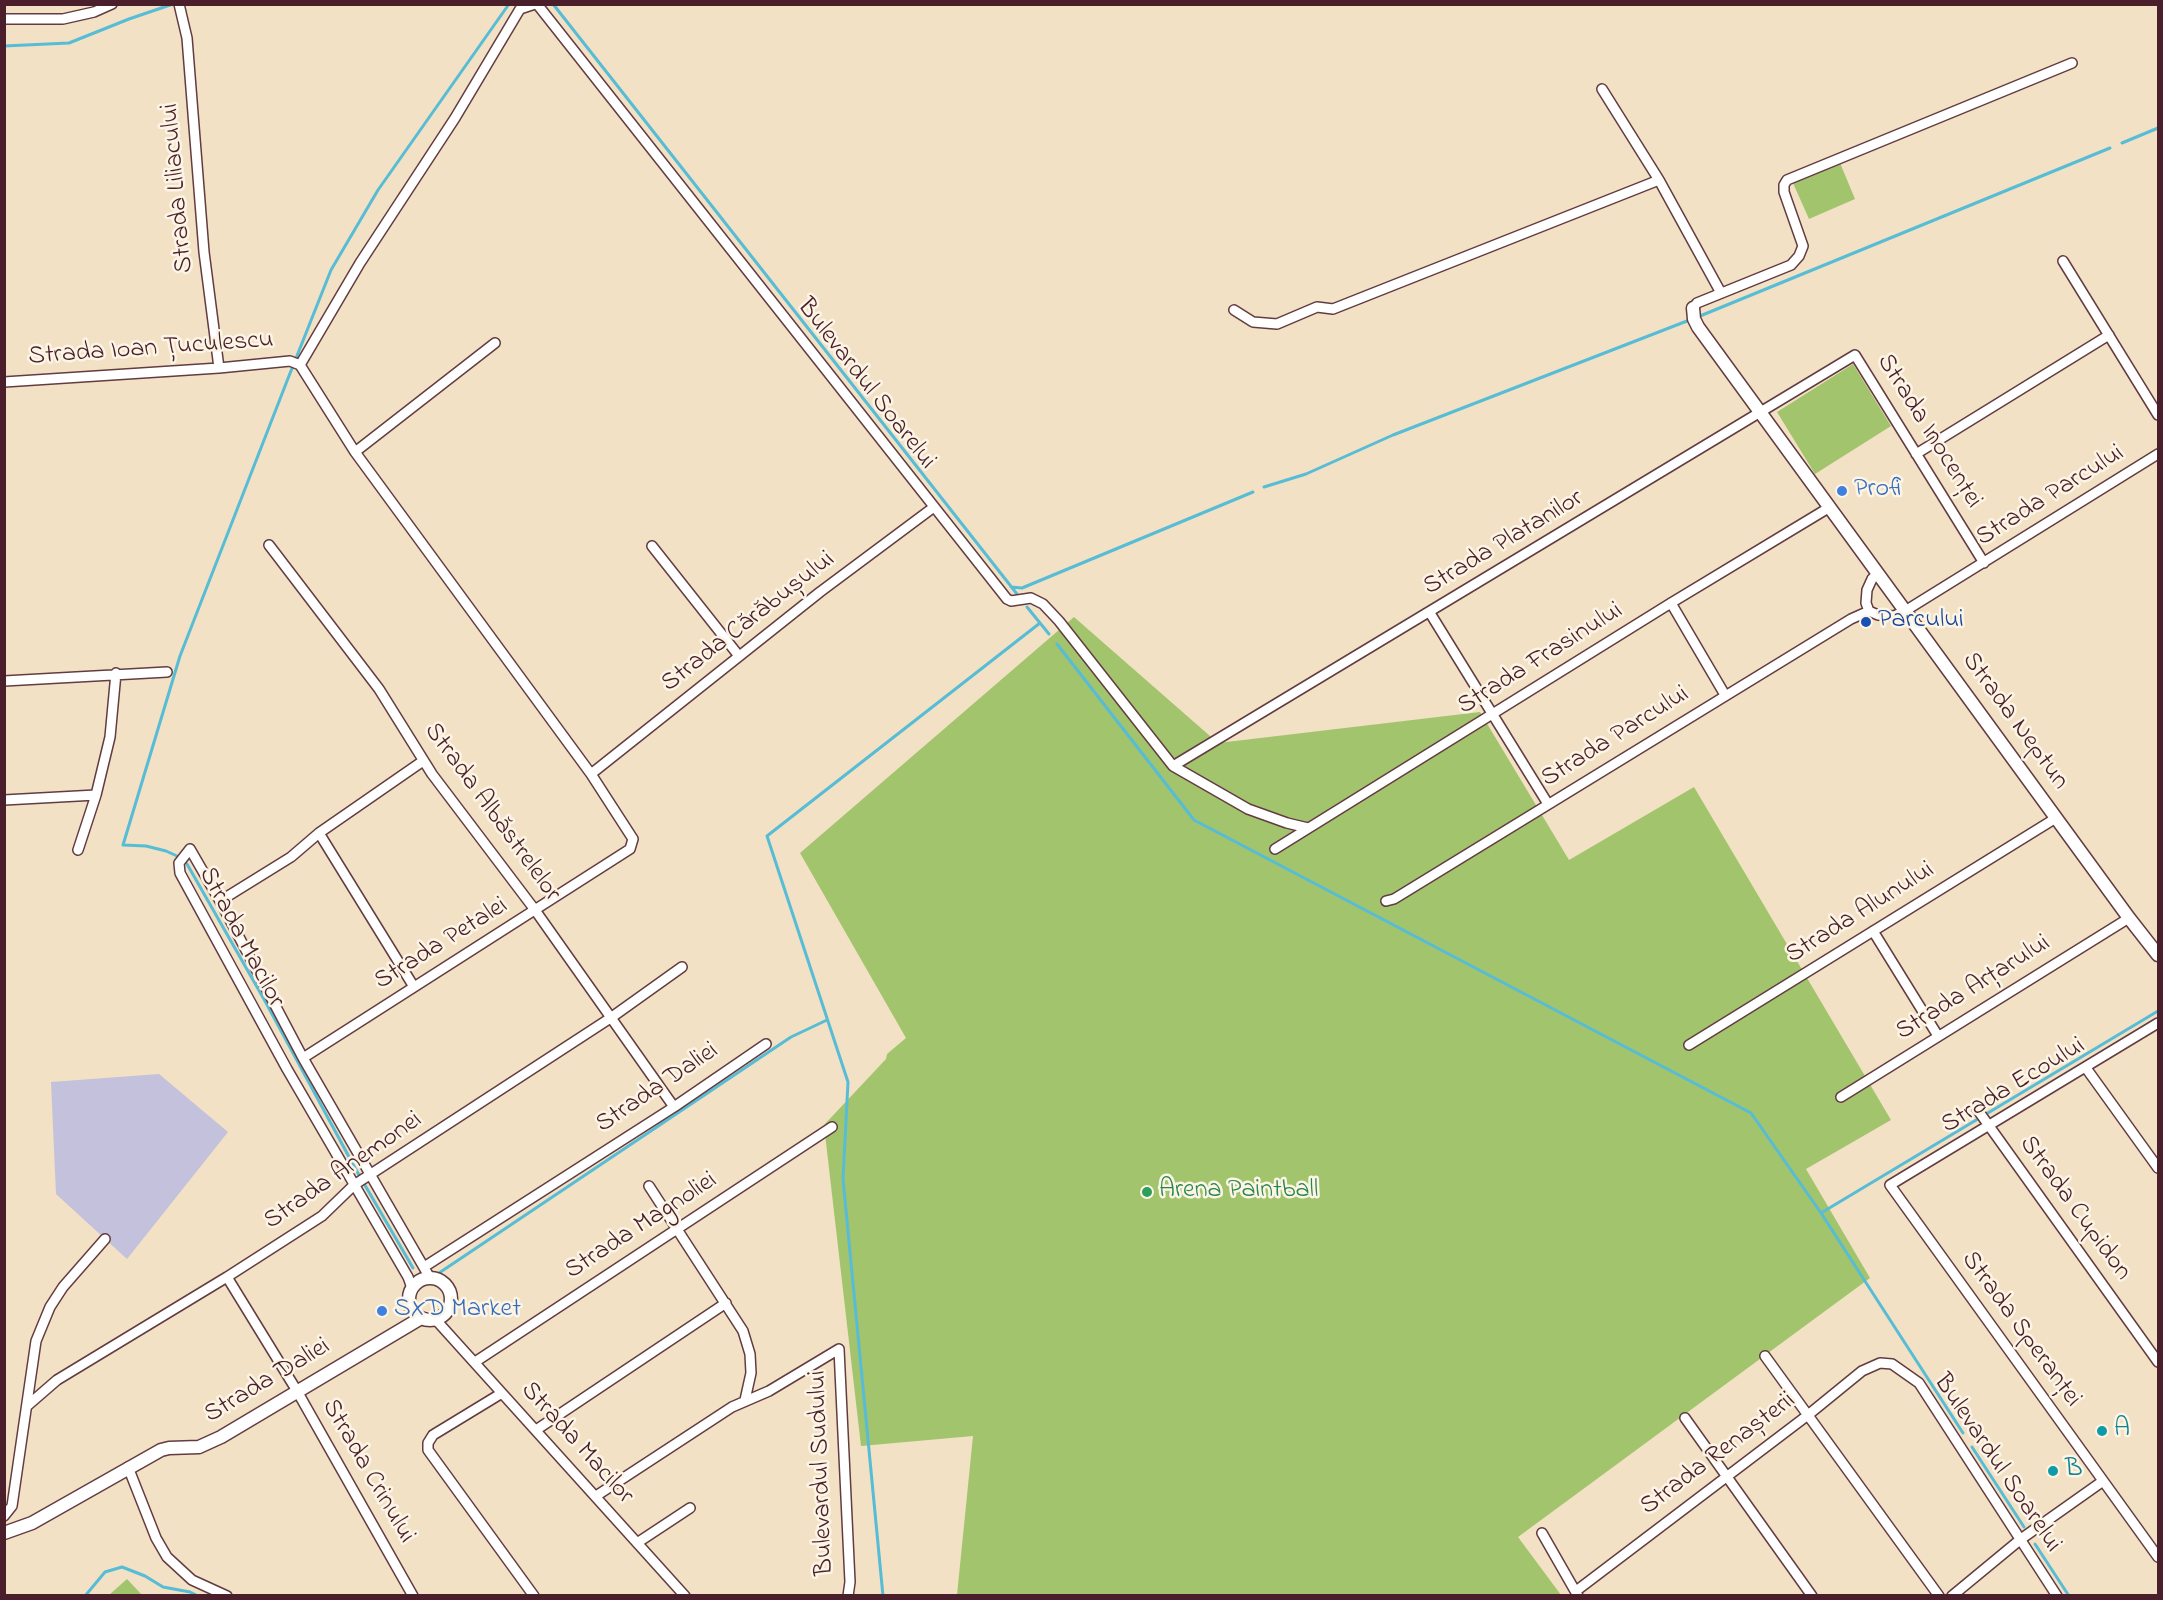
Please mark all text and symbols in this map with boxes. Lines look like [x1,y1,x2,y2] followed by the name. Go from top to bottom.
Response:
[156,102,202,274] street label: Strada Liliacului
[789,293,941,477] street label: Bulevardul Soarelui
[27,326,275,374] street label: Strada Ioan Țuculescu
[1868,349,1988,515] street label: Strada Inocenței
[1971,439,2131,555] street label: Strada Parcului
[1854,475,1906,507] place label: Profi
[1418,484,1590,604] street label: Strada Platanilor
[1835,484,1849,498] marker: Profi
[656,546,842,700] street label: Strada Cărăbușului
[1453,597,1629,723] street label: Strada Frasinului
[1878,606,1964,638] place label: Parcului
[1859,615,1873,629] marker: Parcului
[1954,647,2074,797] street label: Strada Neptun
[1536,680,1696,796] street label: Strada Parcului
[416,717,566,909] street label: Strada Albăstrelelor
[1781,856,1941,972] street label: Strada Alunului
[190,862,290,1014] street label: Strada Macilor
[370,892,514,998] street label: Strada Petalei
[1891,929,2057,1049] street label: Strada Arțarului
[1936,1032,2092,1142] street label: Strada Ecoului
[591,1037,725,1141] street label: Strada Daliei
[259,1106,429,1238] street label: Strada Anemonei
[2011,1130,2137,1288] street label: Strada Cupidon
[560,1166,724,1288] street label: Strada Magnoliei
[1159,1176,1318,1208] place label: Arena Paintball
[1140,1185,1154,1199] marker: Arena Paintball
[1953,1246,2087,1414] street label: Strada Speranței
[394,1295,521,1327] place label: SXD Market
[375,1304,389,1318] marker: SXD Market
[199,1332,337,1432] street label: Strada Daliei
[1925,1369,2067,1559] street label: Bulevardul Soarelui
[804,1370,842,1576] street label: Bulevardul Sudului
[513,1376,639,1512] street label: Strada Macilor
[1635,1386,1803,1524] street label: Strada Renașterii
[313,1394,421,1550] street label: Strada Crinului
[2114,1415,2130,1447] place label: A
[2095,1424,2109,1438] marker: A
[2065,1455,2082,1487] place label: B
[2046,1464,2060,1478] marker: B

